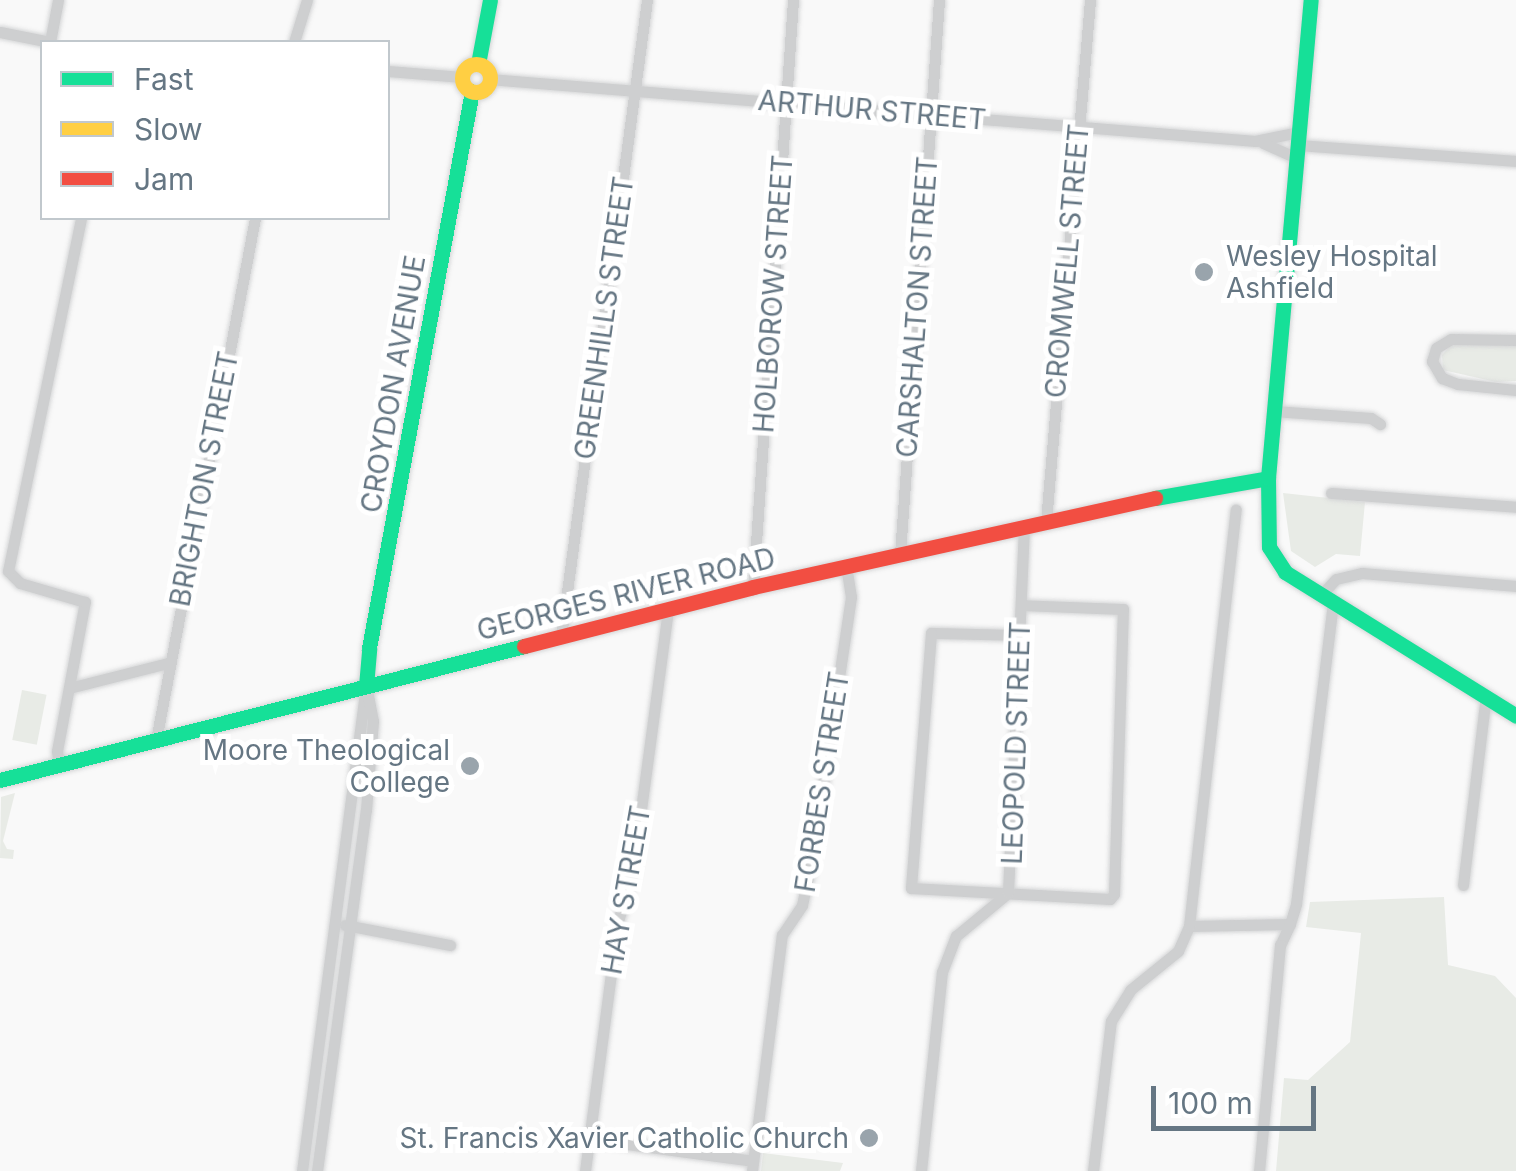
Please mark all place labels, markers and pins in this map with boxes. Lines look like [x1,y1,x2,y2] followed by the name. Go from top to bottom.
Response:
[1226,239,1438,305] place label: Wesley Hospital Ashfield
[1191,259,1217,285] marker: Wesley Hospital Ashfield
[203,733,450,799] place label: Moore Theological College
[459,755,481,777] marker: Moore Theological College
[400,1121,849,1155] place label: St. Francis Xavier Catholic Church
[858,1127,880,1149] marker: St. Francis Xavier Catholic Church

